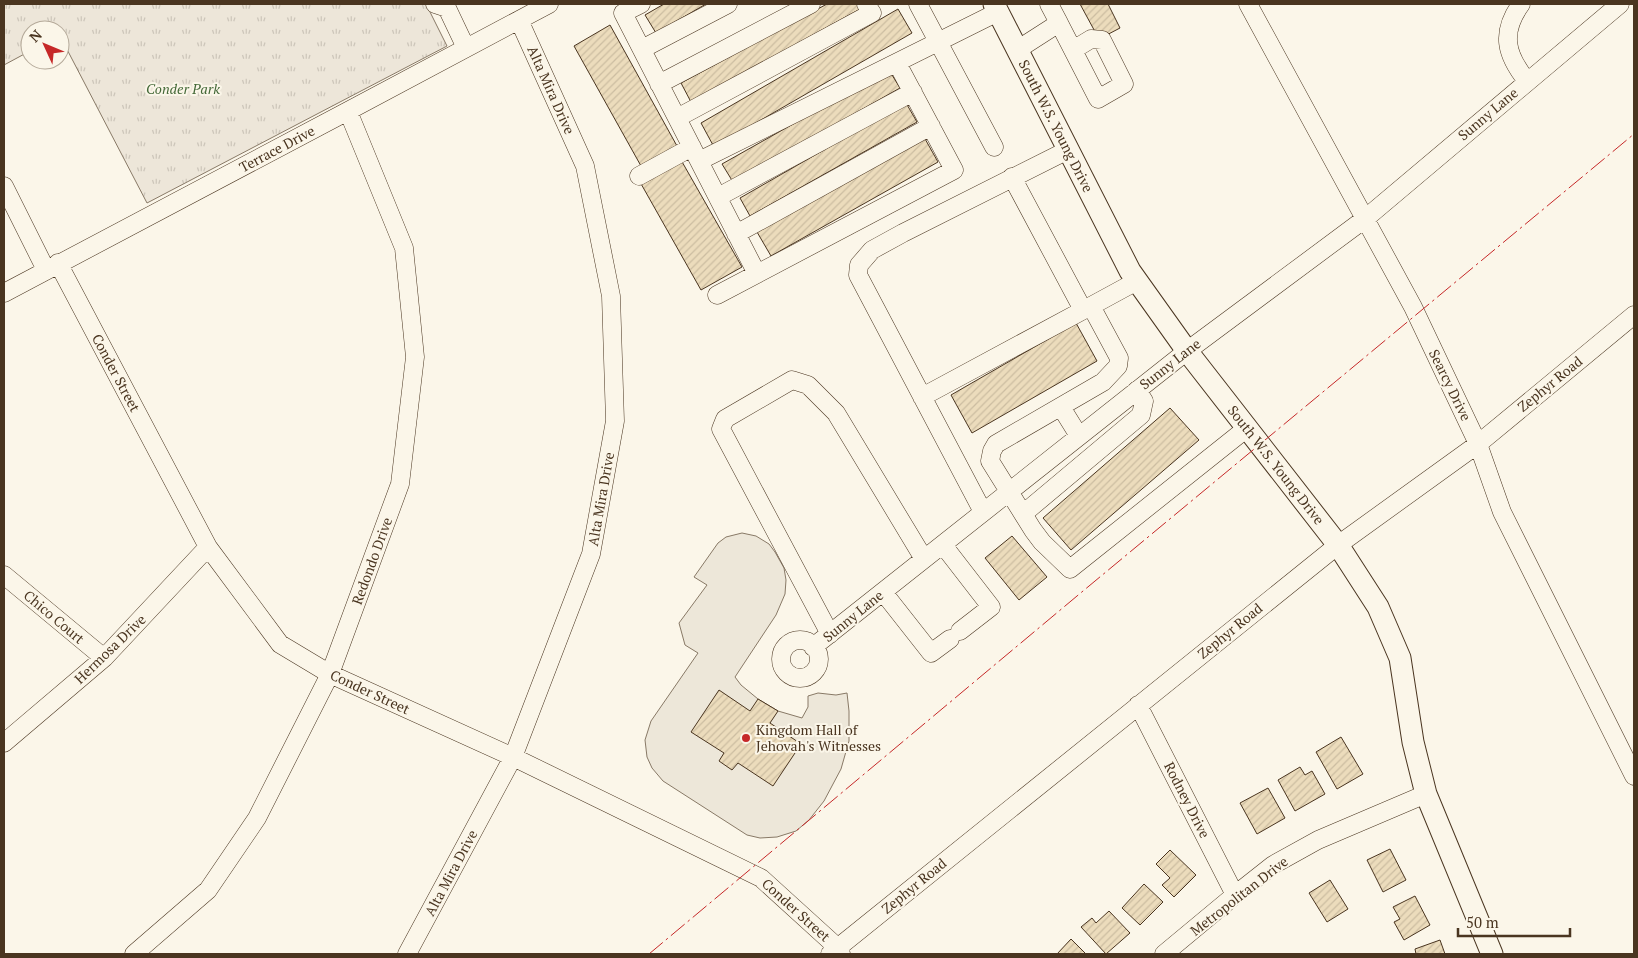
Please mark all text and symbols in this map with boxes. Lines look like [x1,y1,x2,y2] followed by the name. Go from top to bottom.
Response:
[20,20,70,70] north arrow
[25,25,46,46] text: N
[523,43,579,137] street label: Alta Mira Drive
[1015,56,1098,195] street label: South W.S. Young Drive
[146,79,220,98] park label: Conder Park
[1454,83,1522,144] street label: Sunny Lane
[236,121,318,176] street label: Terrace Drive
[88,330,145,416] street label: Conder Street
[1135,334,1204,393] street label: Sunny Lane
[1425,346,1476,424] street label: Searcy Drive
[1513,351,1586,416] street label: Zephyr Road
[1224,401,1329,528] street label: South W.S. Young Drive
[583,450,618,547] street label: Alta Mira Drive
[347,514,396,607] street label: Redondo Drive
[818,585,887,646] street label: Sunny Lane
[20,586,89,648] street label: Chico Court
[1193,598,1266,663] street label: Zephyr Road
[70,610,149,688] street label: Hermosa Drive
[327,665,414,719] street label: Conder Street
[756,720,881,755] place label: Kingdom Hall of Jehovah's Witnesses
[740,732,752,744] marker: Kingdom Hall of Jehovah's Witnesses
[1160,758,1215,841] street label: Rodney Drive
[420,826,481,919] street label: Alta Mira Drive
[1186,851,1291,940] street label: Metropolitan Drive
[877,853,950,918] street label: Zephyr Road
[758,874,835,946] street label: Conder Street
[1458,906,1570,938] scale bar
[1466,912,1499,932] text: 50 m

